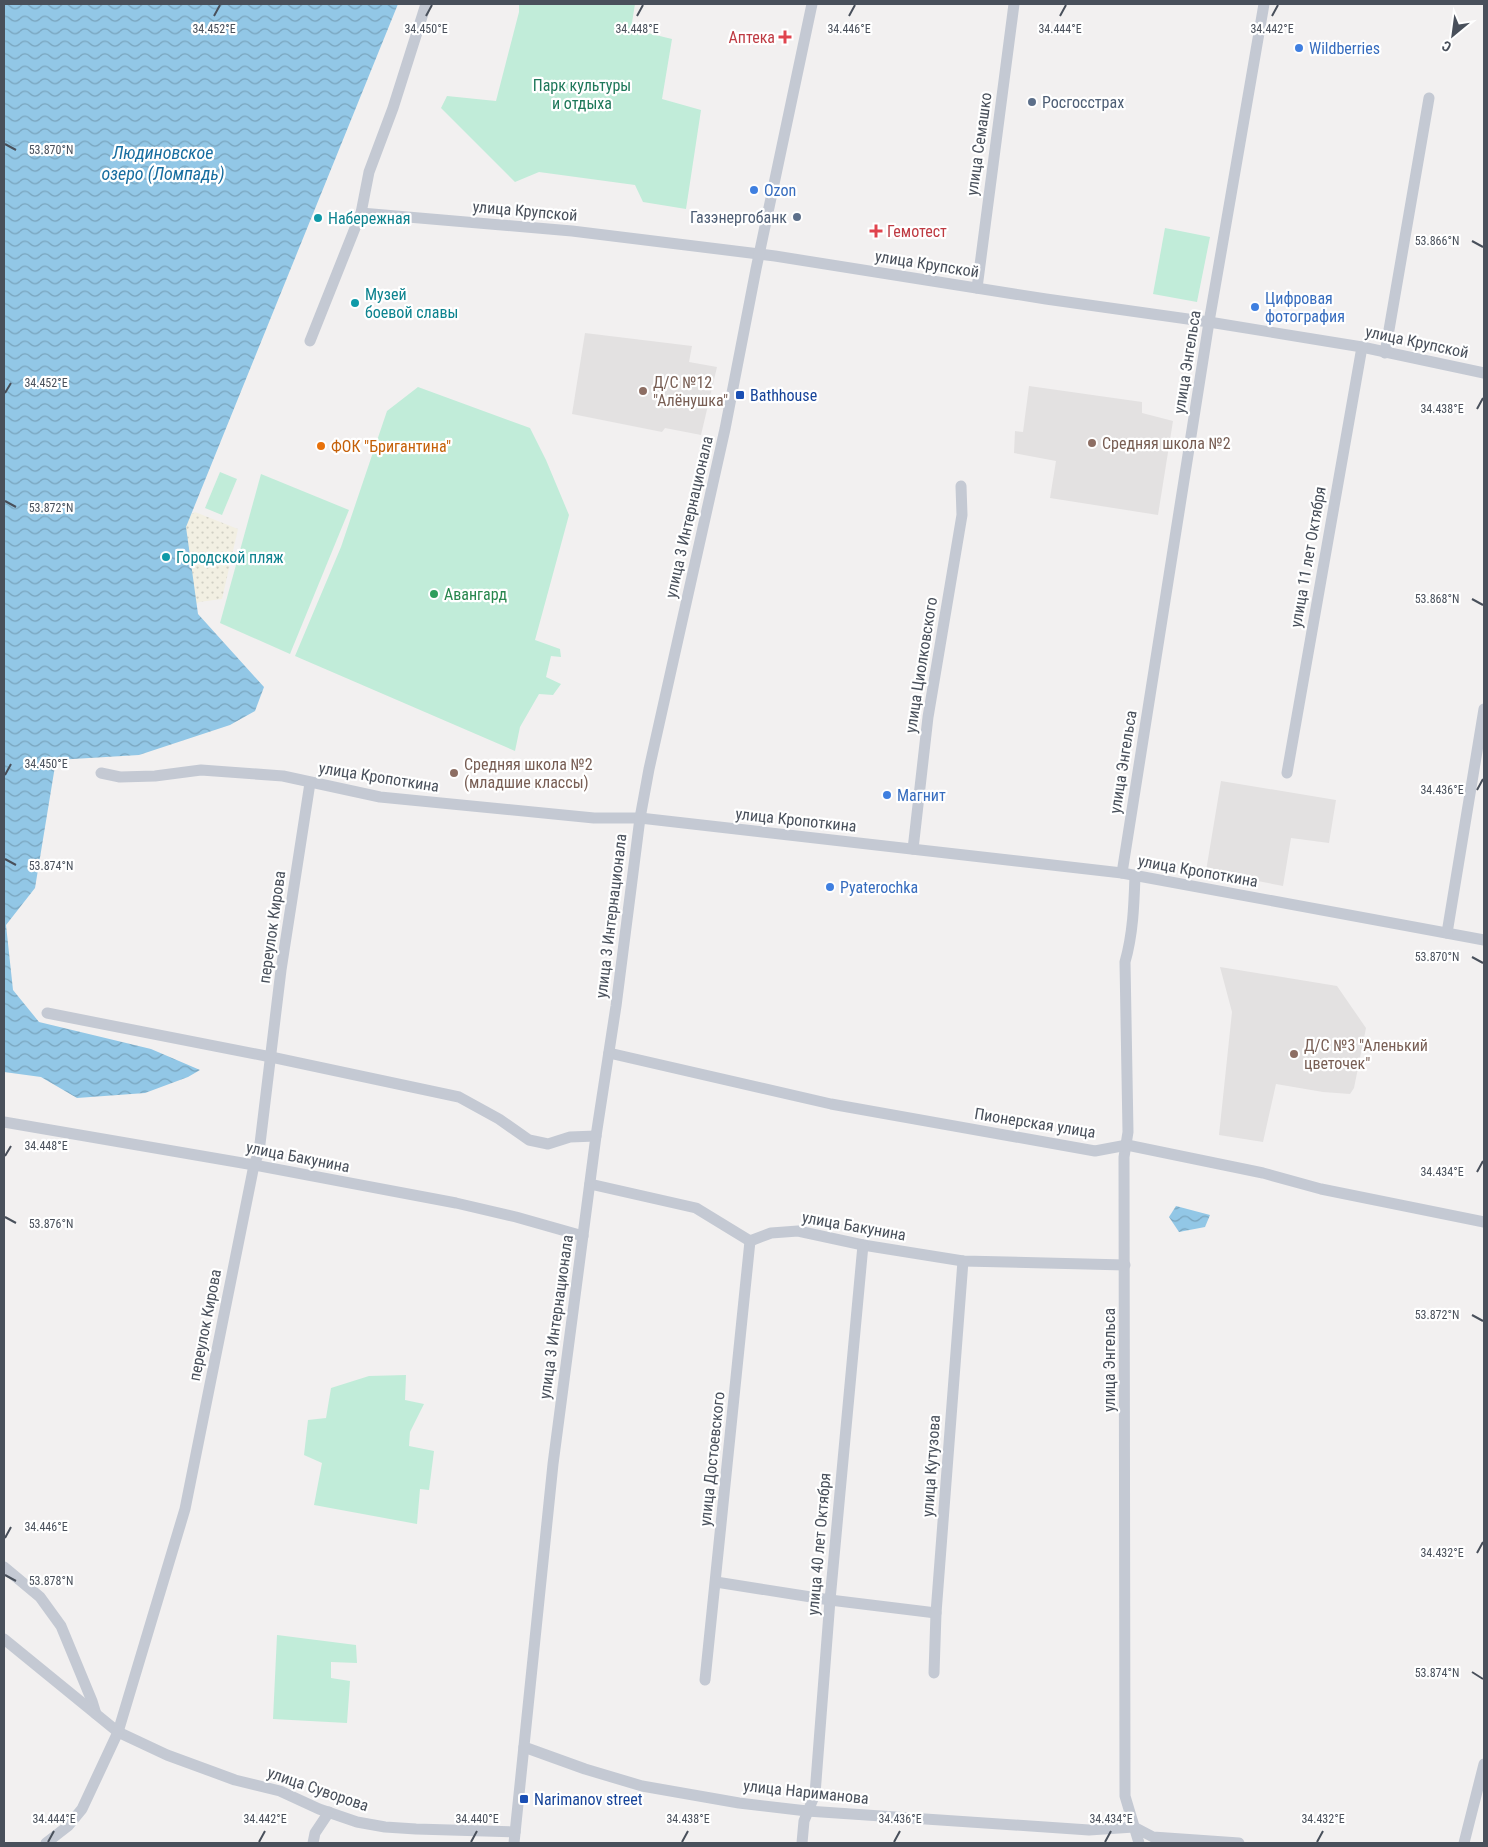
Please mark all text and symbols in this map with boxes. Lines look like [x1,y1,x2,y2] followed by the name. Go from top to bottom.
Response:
[1428,10,1478,60] north arrow
[192,22,236,36] text: 34.452°E
[404,22,448,36] text: 34.450°E
[615,22,659,36] text: 34.448°E
[827,22,871,36] text: 34.446°E
[1038,22,1082,36] text: 34.444°E
[1250,22,1294,36] text: 34.442°E
[729,28,775,47] place label: Аптека
[779,31,791,43] marker: Аптека
[1439,37,1454,55] text: С
[1309,39,1380,58] place label: Wildberries
[1293,42,1305,54] marker: Wildberries
[533,76,631,113] park label: Парк культуры и отдыха
[962,91,996,197] street label: улица Семашко
[1042,93,1124,112] place label: Росгосстрах
[1026,96,1038,108] marker: Росгосстрах
[101,142,225,185] water label: Людиновское озеро (Ломпадь)
[29,143,73,157] text: 53.870°N
[764,181,796,200] place label: Ozon
[748,184,760,196] marker: Ozon
[472,197,578,225] street label: улица Крупской
[690,208,787,227] place label: Газэнергобанк
[328,209,410,228] place label: Набережная
[791,211,803,223] marker: Газэнергобанк
[312,212,324,224] marker: Набережная
[887,222,947,241] place label: Гемотест
[869,224,883,238] marker: Гемотест
[1415,234,1459,248] text: 53.866°N
[874,246,980,282] street label: улица Крупской
[365,285,458,322] place label: Музей боевой славы
[1265,289,1345,326] place label: Цифровая фотография
[349,297,361,309] marker: Музей боевой славы
[1249,301,1261,313] marker: Цифровая фотография
[1169,309,1205,415] street label: улица Энгельса
[1364,322,1470,362] street label: улица Крупской
[653,373,728,410] place label: Д/С №12 "Алёнушка"
[24,376,68,390] text: 34.452°E
[637,385,649,397] marker: Д/С №12 "Алёнушка"
[750,386,817,405] place label: Bathhouse
[734,389,746,401] marker: Bathhouse
[1420,402,1464,416] text: 34.438°E
[661,434,717,600] street label: улица 3 Интернационала
[1102,434,1231,453] place label: Средняя школа №2
[331,437,451,456] place label: ФОК "Бригантина"
[1086,437,1098,449] marker: Средняя школа №2
[315,440,327,452] marker: ФОК "Бригантина"
[1286,485,1330,629] street label: улица 11 лет Октября
[29,501,73,515] text: 53.872°N
[176,548,284,567] place label: Городской пляж
[160,551,172,563] marker: Городской пляж
[444,585,507,604] place label: Авангард
[428,588,440,600] marker: Авангард
[1415,592,1459,606] text: 53.868°N
[901,596,941,734] street label: улица Циолковского
[1105,709,1141,815] street label: улица Энгельса
[464,755,593,792] place label: Средняя школа №2 (младшие классы)
[24,757,68,771] text: 34.450°E
[317,758,441,796] street label: улица Кропоткина
[448,767,460,779] marker: Средняя школа №2 (младшие классы)
[1420,783,1464,797] text: 34.436°E
[897,786,946,805] place label: Магнит
[881,789,893,801] marker: Магнит
[735,804,857,836] street label: улица Кропоткина
[591,833,631,999] street label: улица 3 Интернационала
[1137,851,1259,891] street label: улица Кропоткина
[29,859,73,873] text: 53.874°N
[255,870,289,984] street label: переулок Кирова
[840,878,918,897] place label: Pyaterochka
[824,881,836,893] marker: Pyaterochka
[1415,950,1459,964] text: 53.870°N
[1304,1036,1428,1073] place label: Д/С №3 "Аленький цветочек"
[1288,1048,1300,1060] marker: Д/С №3 "Аленький цветочек"
[973,1104,1097,1142] street label: Пионерская улица
[245,1138,351,1176] street label: улица Бакунина
[24,1139,68,1153] text: 34.448°E
[1420,1165,1464,1179] text: 34.434°E
[801,1208,907,1244] street label: улица Бакунина
[29,1217,73,1231] text: 53.876°N
[535,1234,577,1400] street label: улица 3 Интернационала
[185,1268,225,1382] street label: переулок Кирова
[1100,1308,1119,1412] street label: улица Энгельса
[1415,1308,1459,1322] text: 53.872°N
[695,1391,729,1527] street label: улица Достоевского
[918,1414,944,1518] street label: улица Кутузова
[803,1472,835,1616] street label: улица 40 лет Октября
[24,1520,68,1534] text: 34.446°E
[1420,1546,1464,1560] text: 34.432°E
[29,1574,73,1588] text: 53.878°N
[1415,1666,1459,1680] text: 53.874°N
[265,1763,371,1815] street label: улица Суворова
[742,1776,870,1808] street label: улица Нариманова
[534,1790,643,1809] place label: Narimanov street
[518,1793,530,1805] marker: Narimanov street
[32,1812,76,1826] text: 34.444°E
[243,1812,287,1826] text: 34.442°E
[455,1812,499,1826] text: 34.440°E
[666,1812,710,1826] text: 34.438°E
[878,1812,922,1826] text: 34.436°E
[1089,1812,1133,1826] text: 34.434°E
[1301,1812,1345,1826] text: 34.432°E

